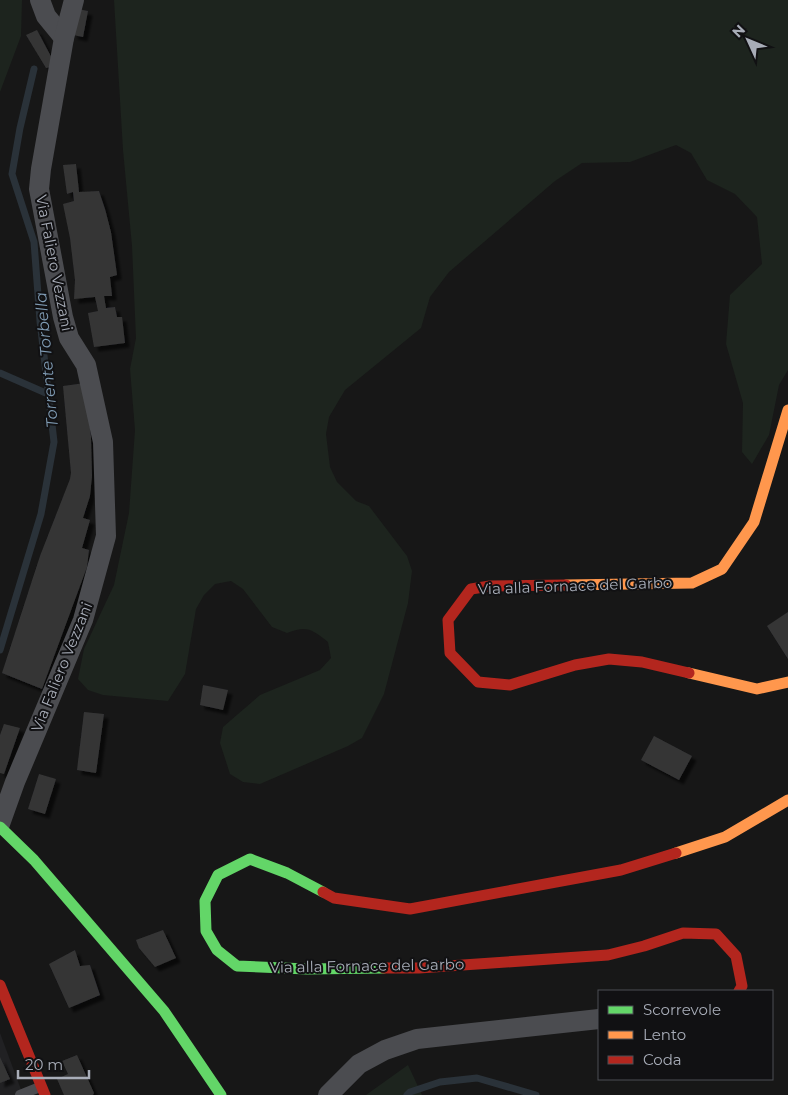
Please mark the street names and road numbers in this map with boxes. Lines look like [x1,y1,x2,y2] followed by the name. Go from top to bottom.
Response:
[32,193,77,333] street label: Via Faliero Vezzani
[477,573,673,598] street label: Via alla Fornace del Garbo
[27,599,96,734] street label: Via Faliero Vezzani
[270,954,464,977] street label: Via alla Fornace del Garbo

